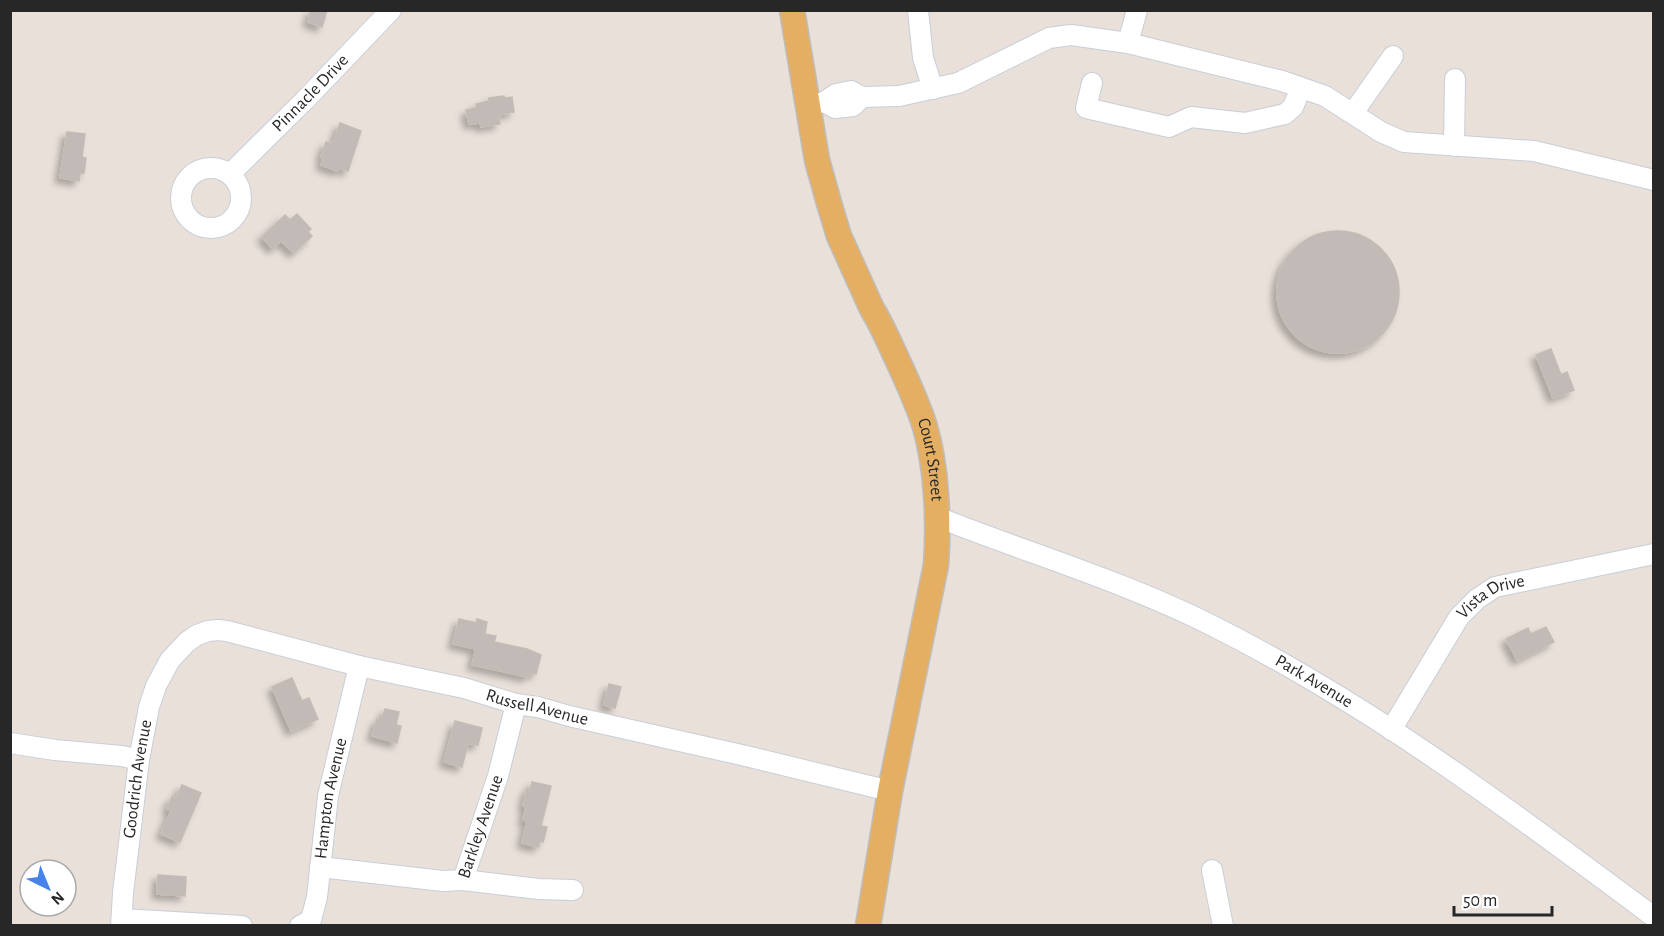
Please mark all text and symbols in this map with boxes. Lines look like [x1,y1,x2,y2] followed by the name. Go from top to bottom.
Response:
[269,51,352,136] street label: Pinnacle Drive
[914,416,945,502] street label: Court Street
[1454,572,1526,622] street label: Vista Drive
[1272,652,1356,711] street label: Park Avenue
[484,686,590,729] street label: Russell Avenue
[121,718,155,839] street label: Goodrich Avenue
[312,736,351,860] street label: Hampton Avenue
[455,773,507,881] street label: Barkley Avenue
[18,858,78,918] north arrow
[1454,879,1552,917] scale bar
[48,889,67,908] text: N
[1463,892,1497,910] text: 50 m

